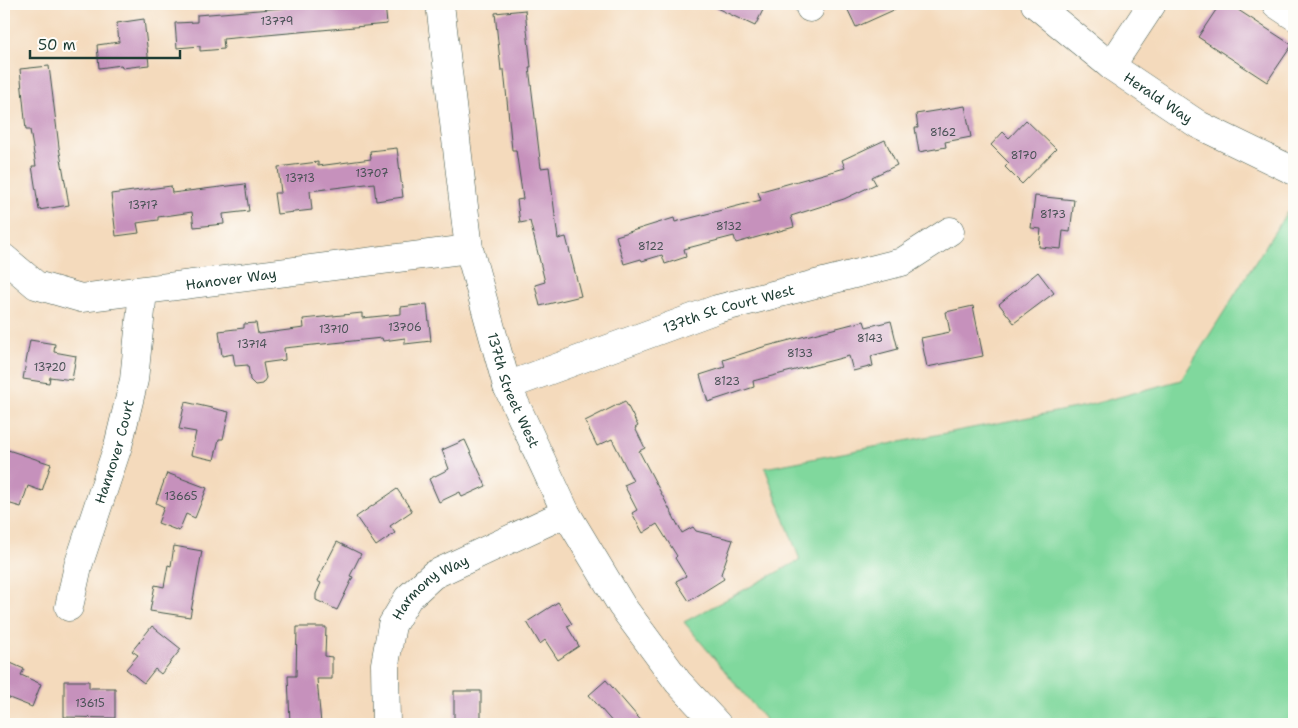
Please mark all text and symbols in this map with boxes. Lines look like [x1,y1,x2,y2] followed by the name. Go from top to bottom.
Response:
[261,14,293,29] house number: 13779
[30,28,180,60] scale bar
[38,35,76,55] text: 50 m
[1120,68,1196,127] street label: Herald Way
[930,125,956,140] house number: 8162
[1011,148,1037,163] house number: 8170
[355,166,389,181] house number: 13707
[285,171,315,186] house number: 13713
[128,198,158,213] house number: 13717
[1040,207,1066,222] house number: 8173
[716,219,742,234] house number: 8132
[638,239,664,254] house number: 8122
[185,264,278,294] street label: Hanover Way
[660,281,796,337] street label: 137th St Court West
[388,320,422,335] house number: 13706
[319,322,349,337] house number: 13710
[484,331,543,451] street label: 137th Street West
[857,331,883,346] house number: 8143
[237,337,267,352] house number: 13714
[787,346,813,361] house number: 8133
[34,360,66,375] house number: 13720
[714,374,740,389] house number: 8123
[90,398,138,506] street label: Hannover Court
[165,489,198,504] house number: 13665
[388,551,471,623] street label: Harmony Way
[75,696,105,711] house number: 13615

